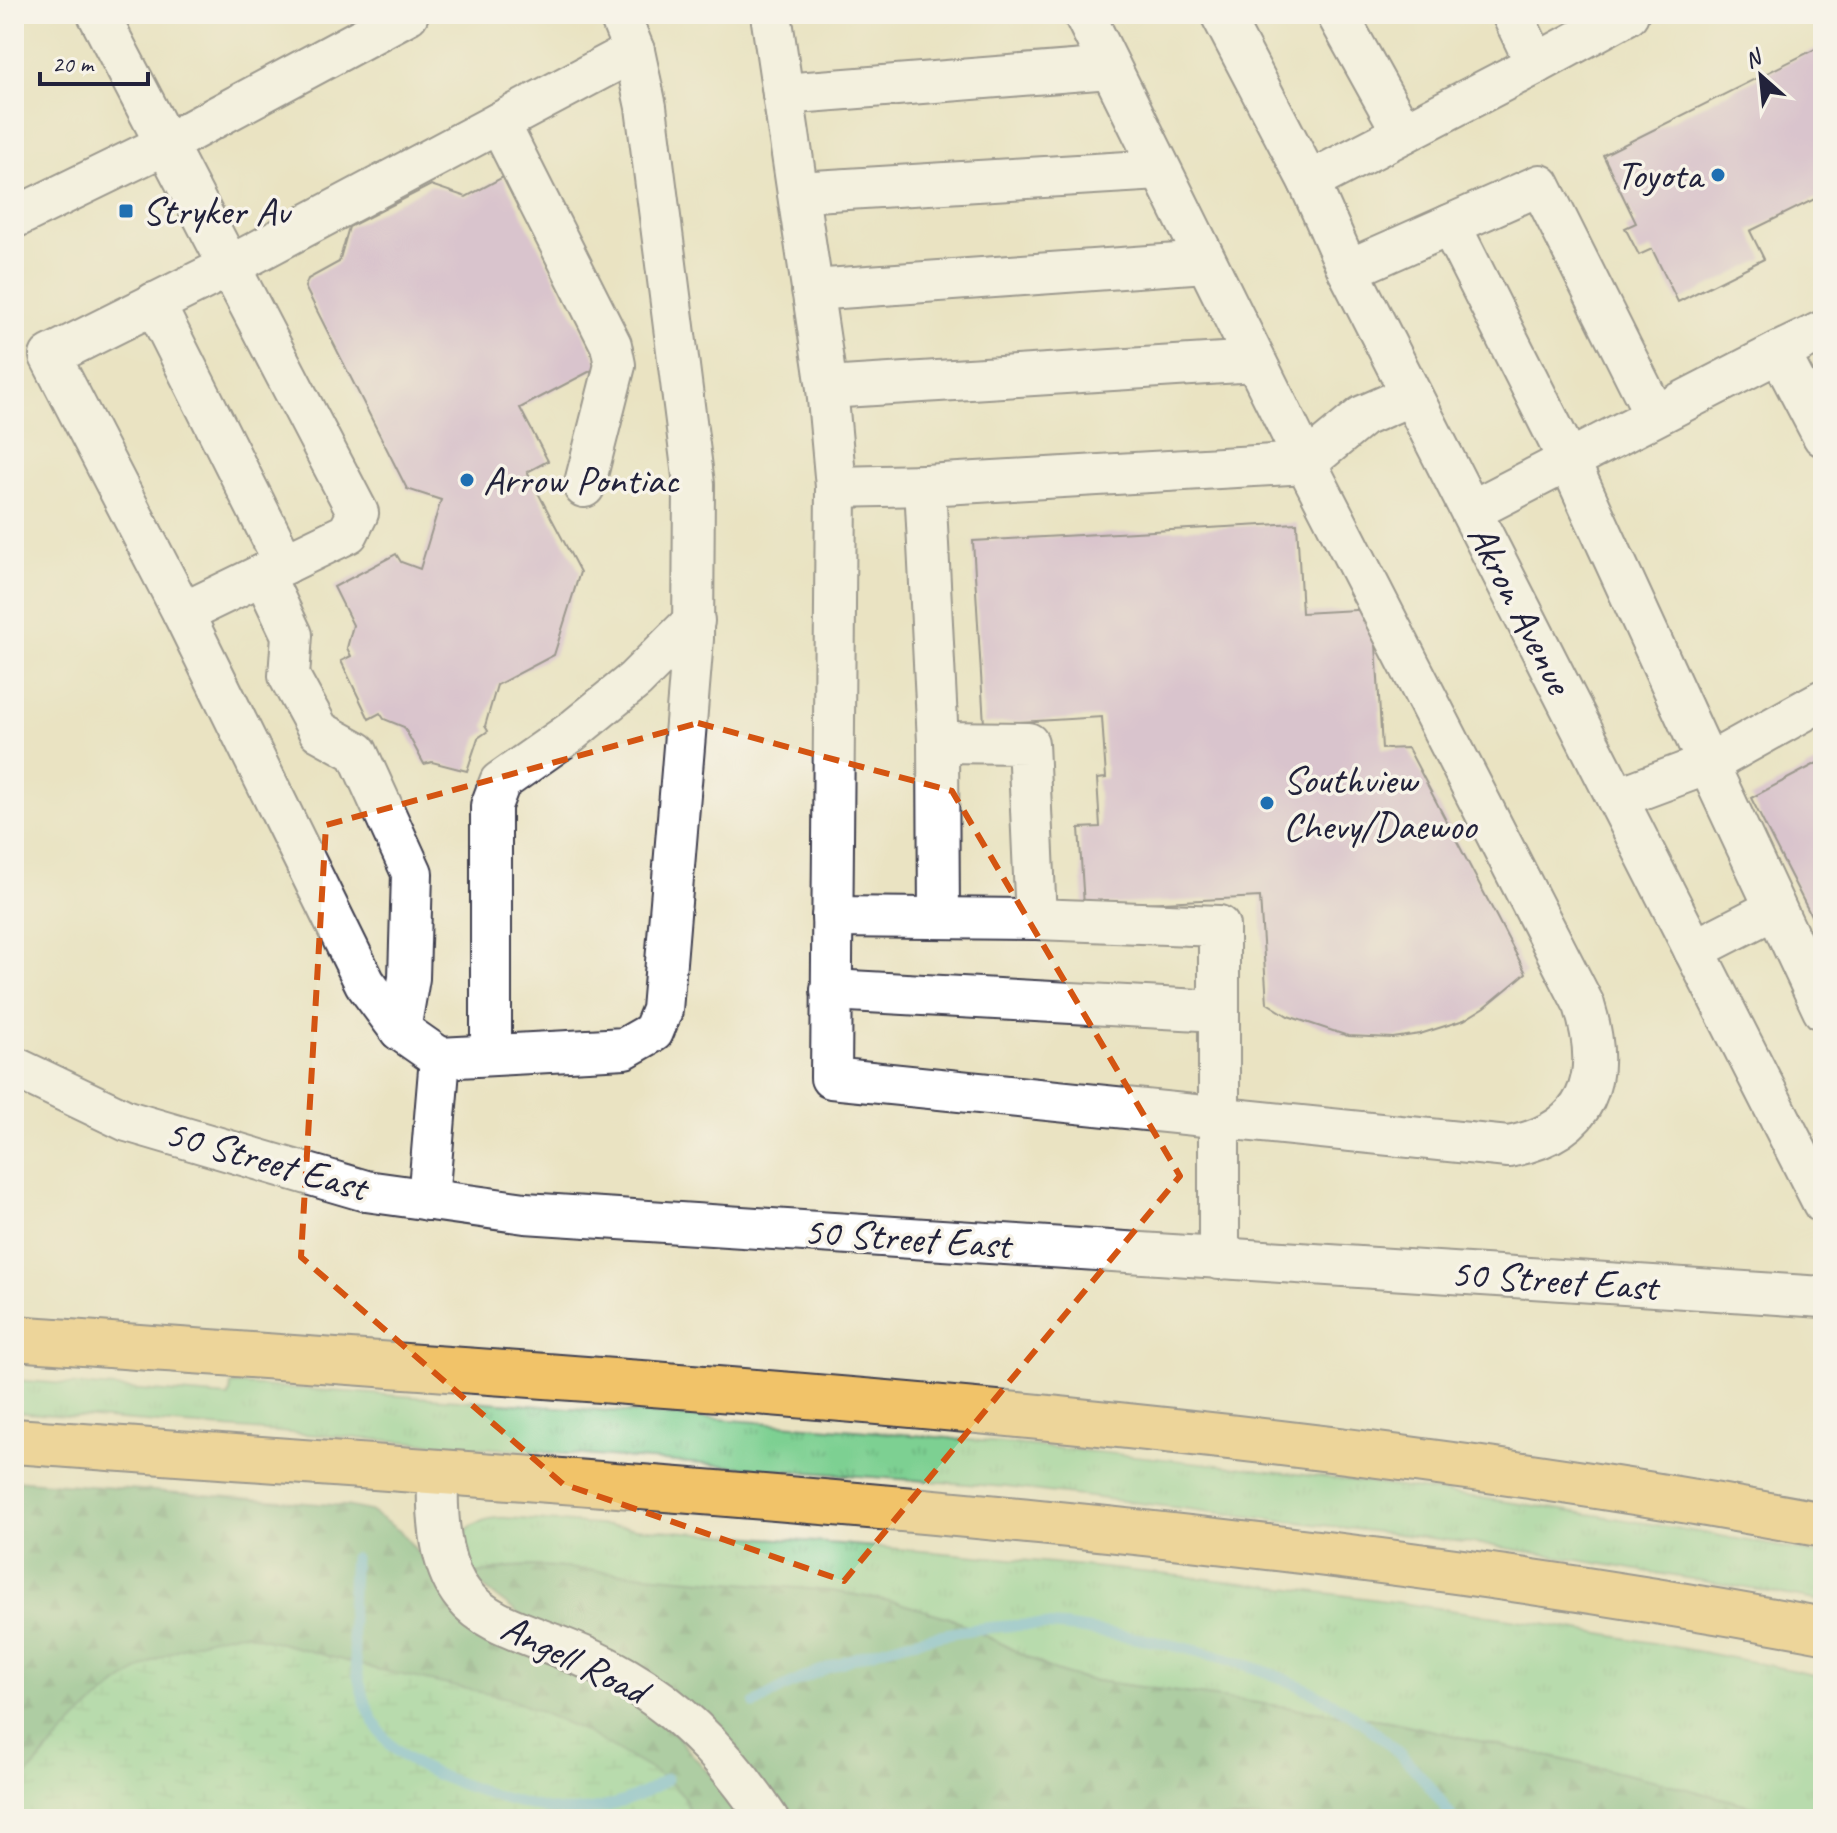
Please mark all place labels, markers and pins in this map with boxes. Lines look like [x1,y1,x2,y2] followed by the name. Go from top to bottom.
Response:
[1616,150,1706,200] place label: Toyota
[1709,166,1727,184] marker: Toyota
[142,186,293,236] place label: Stryker Av
[117,202,135,220] marker: Stryker Av
[483,455,680,505] place label: Arrow Pontiac
[458,471,476,489] marker: Arrow Pontiac
[1283,755,1478,851] place label: Southview Chevy/Daewoo
[1258,794,1276,812] marker: Southview Chevy/Daewoo

